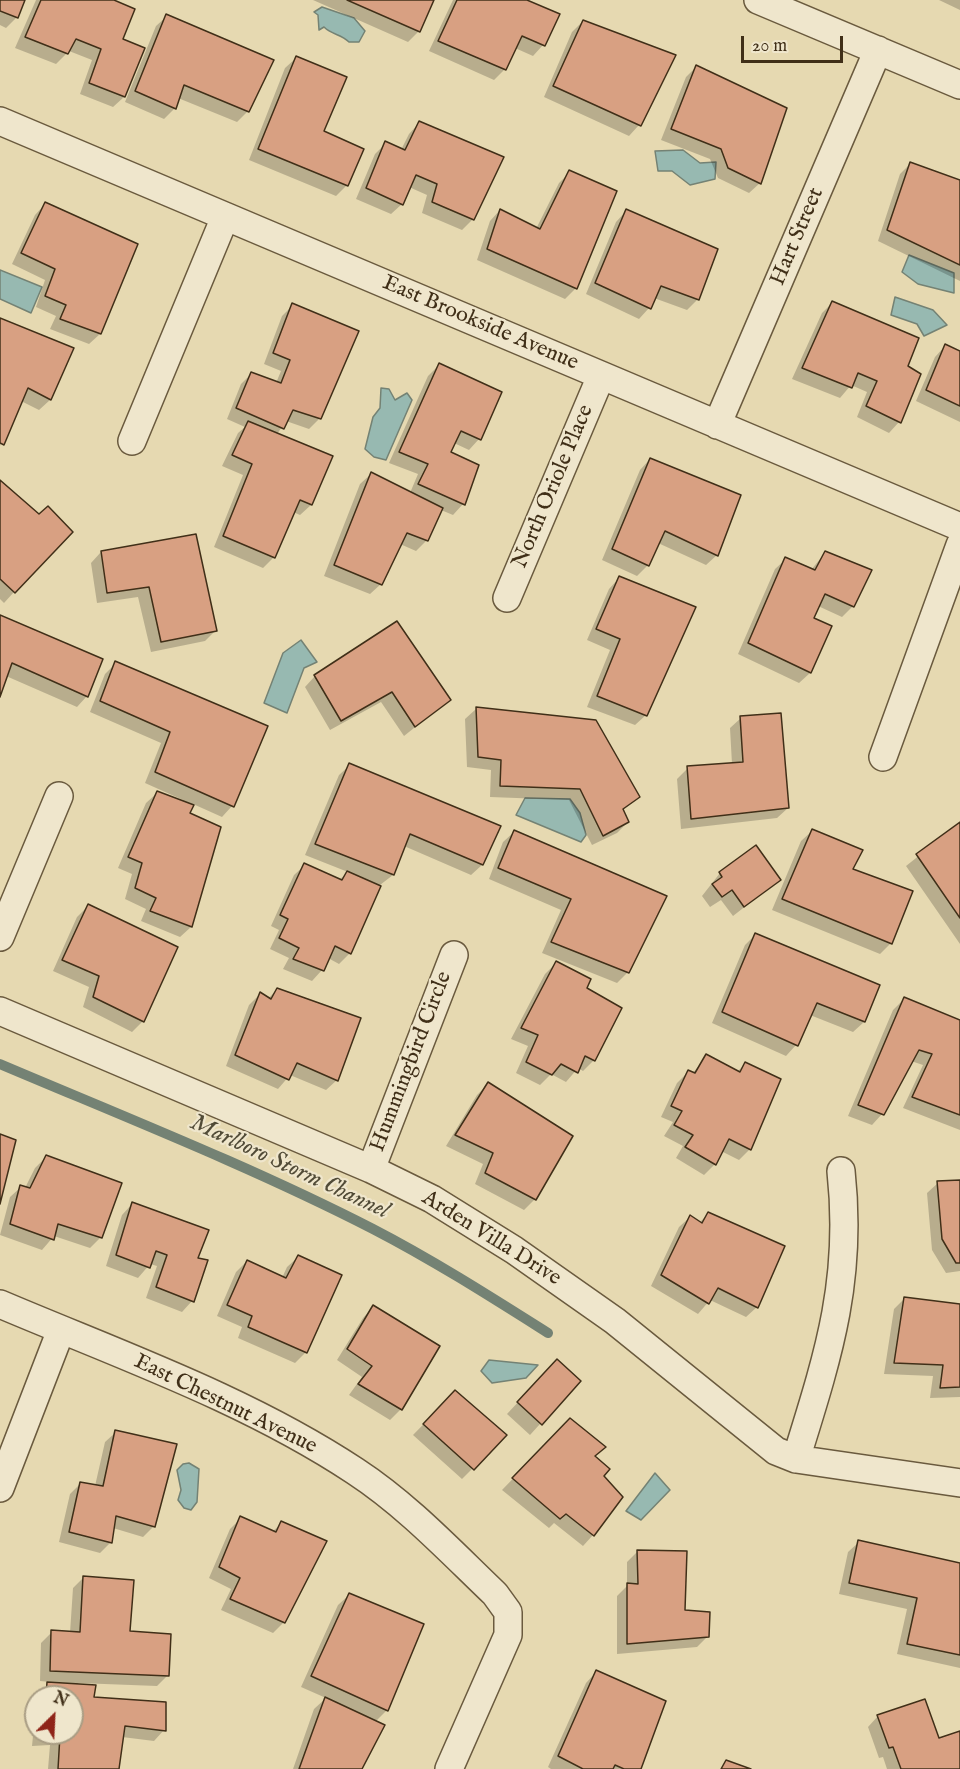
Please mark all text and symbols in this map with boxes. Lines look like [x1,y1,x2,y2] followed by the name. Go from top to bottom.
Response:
[744,24,846,62] scale bar
[752,35,787,58] text: 20 m
[766,184,830,290] street label: Hart Street
[378,271,582,377] street label: East Brookside Avenue
[508,401,600,573] street label: North Oriole Place
[365,968,459,1156] street label: Hummingbird Circle
[185,1109,393,1227] water label: Marlboro Storm Channel
[417,1186,565,1292] street label: Arden Villa Drive
[129,1349,321,1461] street label: East Chestnut Avenue
[24,1685,84,1745] north arrow
[50,1688,71,1712] text: N

